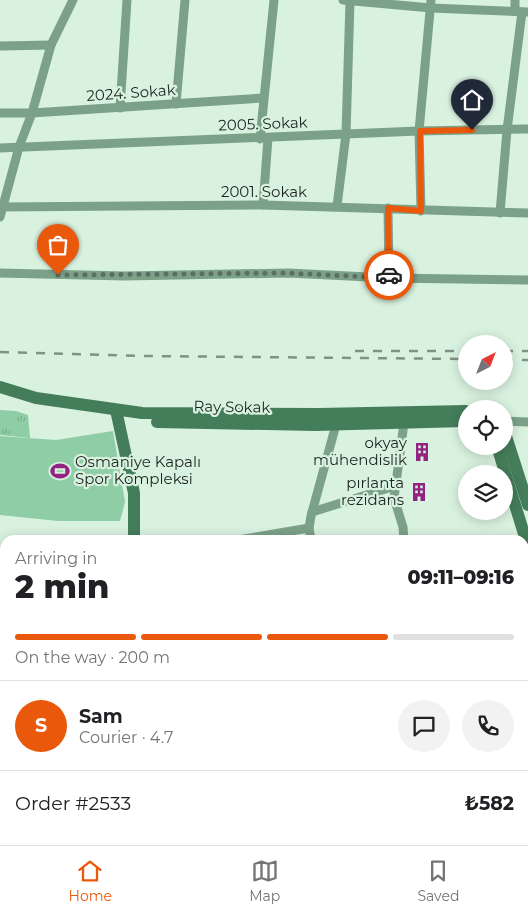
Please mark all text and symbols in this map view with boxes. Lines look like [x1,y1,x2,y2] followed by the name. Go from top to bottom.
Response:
[451,79,493,130] pin
[86,80,176,105] street label: 2024. Sokak
[458,86,486,114] icon: home
[218,112,308,135] street label: 2005. Sokak
[221,182,307,201] street label: 2001. Sokak
[37,224,79,275] pin
[44,231,72,259] icon: bag
[364,250,414,300] courier
[375,261,403,289] icon: car
[458,335,512,390] north arrow
[458,335,513,520] map controls
[194,396,271,417] street label: Ray Sokak
[458,400,513,455] button: locate
[313,433,408,469] place label: okyay mühendislik
[411,441,433,463] building icon: okyay mühendislik
[75,452,201,488] place label: Osmaniye Kapalı Spor Kompleksi
[49,460,71,482] sports icon: Osmaniye Kapalı Spor Kompleksi
[458,465,513,520] button: layers
[341,473,404,509] place label: pırlanta rezidans
[408,481,430,503] building icon: pırlanta rezidans
[15,549,97,568] text: Arriving in
[408,566,514,589] text: 09:11–09:16
[15,567,109,606] text: 2 min
[15,648,170,667] text: On the way · 200 m
[398,700,450,752] button: chat
[462,700,514,752] button: phone
[79,705,123,728] text: Sam
[35,714,47,737] text: S
[79,728,173,747] text: Courier · 4.7
[15,792,131,815] text: Order #2533
[465,792,514,815] text: ₺582
[69,857,112,905] tab: Home
[249,857,280,905] tab: Map
[417,857,459,905] tab: Saved

